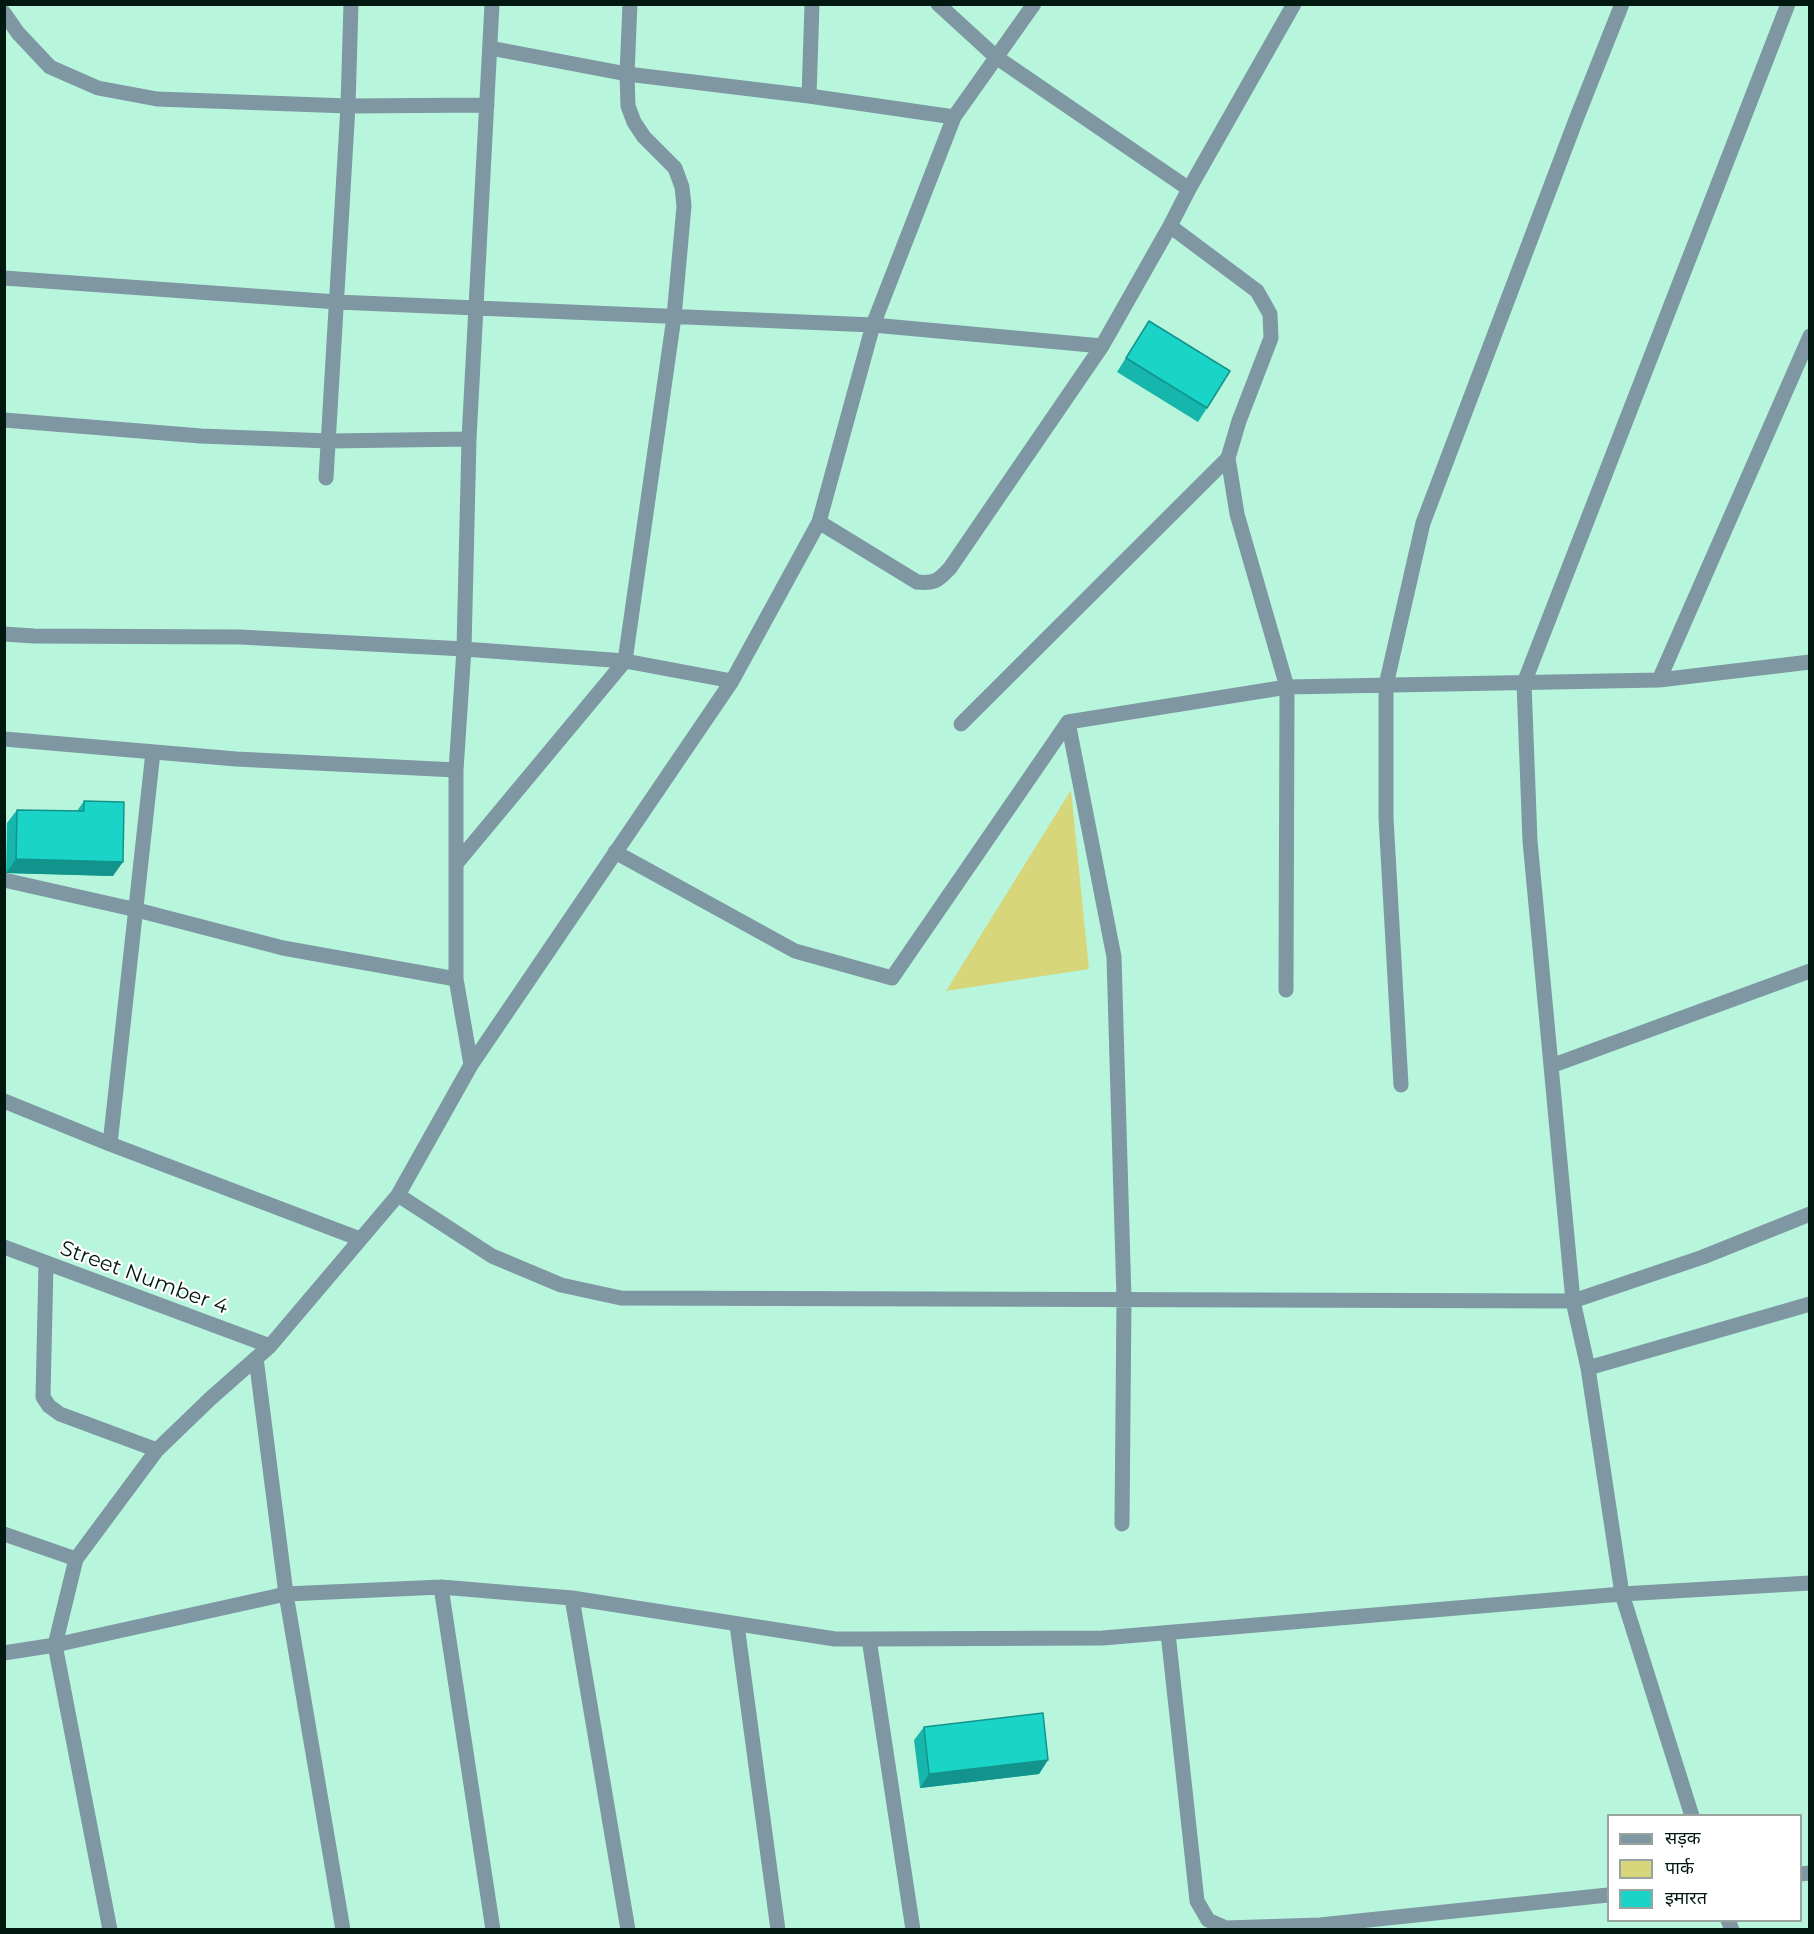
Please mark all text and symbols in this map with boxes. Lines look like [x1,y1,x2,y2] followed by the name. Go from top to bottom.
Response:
[56,1236,232,1320] street label: Street Number 4
[1607,1814,1802,1922] legend
[1665,1827,1701,1849] text: सड़क
[1665,1857,1694,1879] text: पार्क
[1665,1887,1707,1909] text: इमारत

